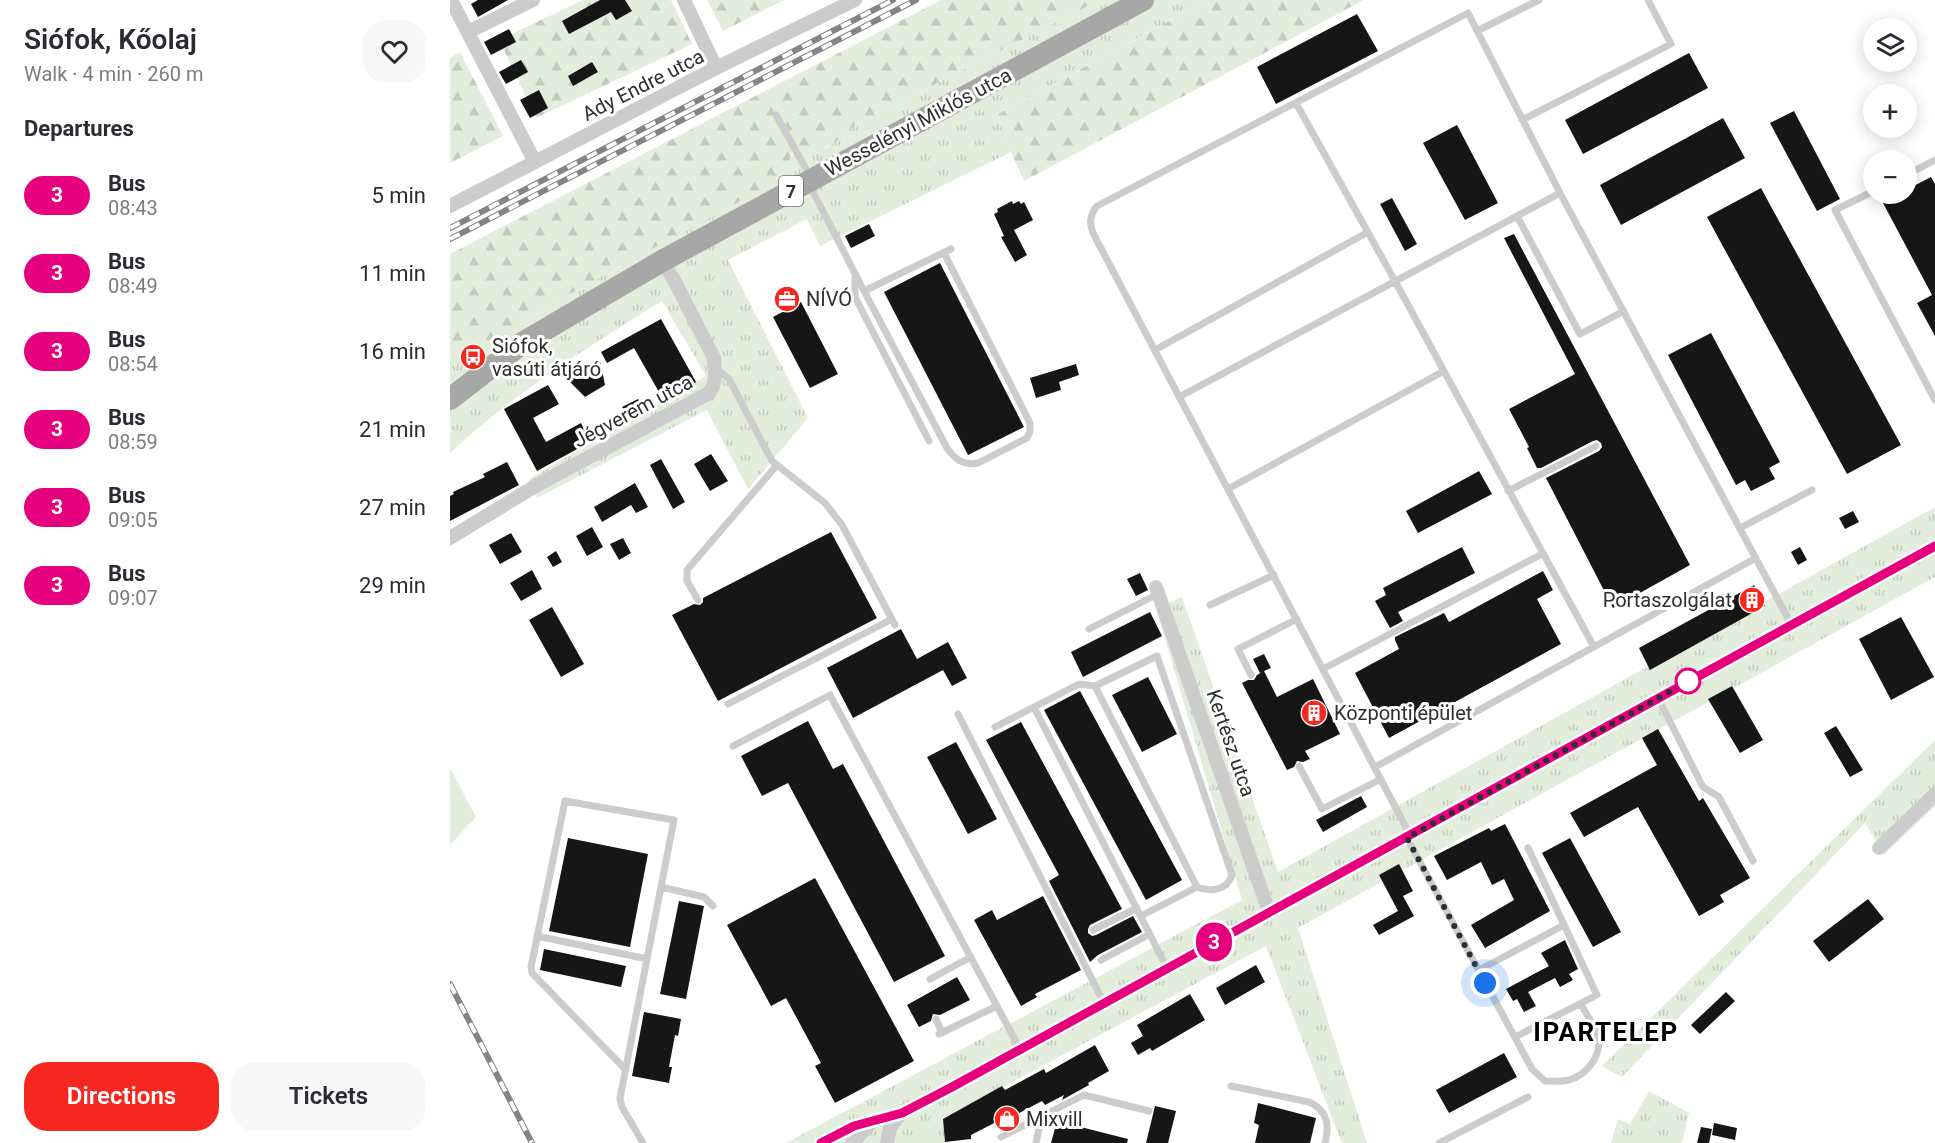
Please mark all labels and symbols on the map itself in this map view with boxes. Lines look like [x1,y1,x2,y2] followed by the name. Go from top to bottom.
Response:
[578,44,708,126] street label: Ady Endre utca
[821,63,1015,181] street label: Wesselényi Miklós utca
[779,176,803,206] road number: 7
[772,284,802,314] office icon: NÍVÓ
[806,287,852,311] place label: NÍVÓ
[492,334,601,381] place label: Siófok, vasúti átjáró
[458,342,488,372] bus stop icon: Siófok, vasúti átjáró
[569,370,697,452] street label: Jégverem utca
[1737,585,1767,615] building icon: Portaszolgálat
[1603,588,1732,612] place label: Portaszolgálat
[1675,668,1701,694] unlabelled marker
[1202,686,1260,800] street label: Kertész utca
[1299,698,1329,728] building icon: Központi épület
[1334,701,1472,725] place label: Központi épület
[1194,922,1233,962] line badge: 3
[1470,968,1500,998] your location
[1533,1017,1679,1047] district label: IPARTELEP
[992,1104,1022,1134] shop icon: Mixvill
[1026,1107,1083,1131] place label: Mixvill

